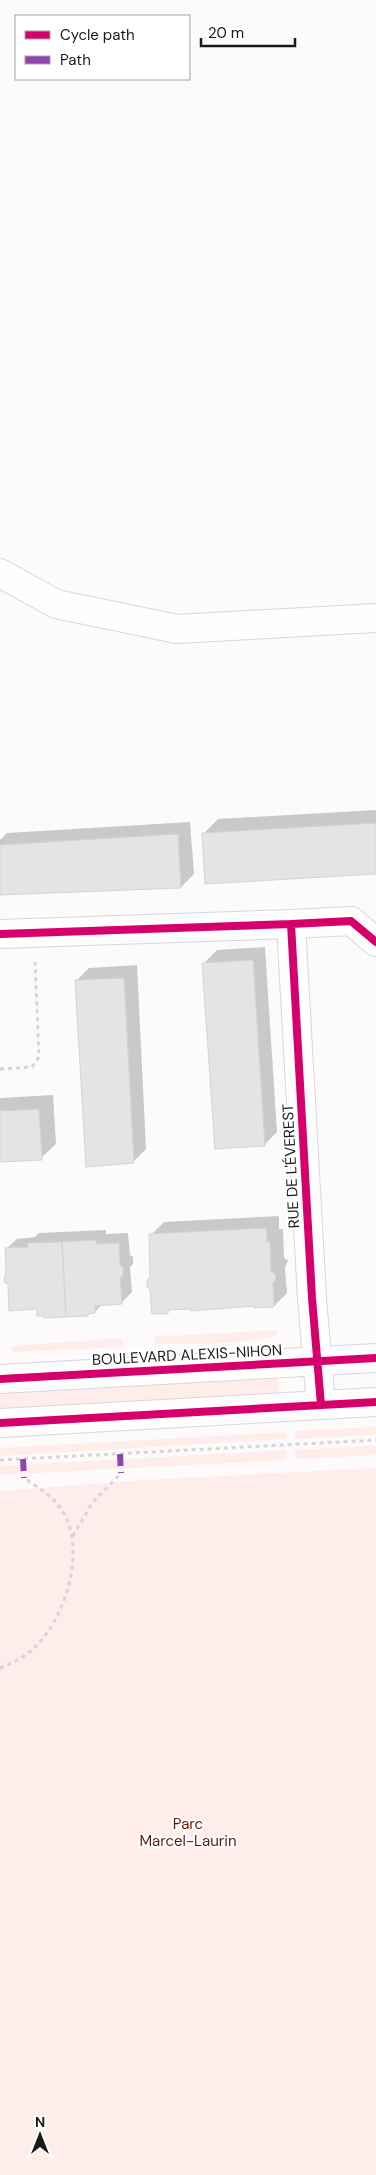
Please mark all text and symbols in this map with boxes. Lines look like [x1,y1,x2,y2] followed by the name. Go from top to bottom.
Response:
[15,15,190,80] legend
[201,15,295,47] scale bar
[208,23,244,43] text: 20 m
[60,25,135,45] text: Cycle path
[60,50,91,70] text: Path
[278,1103,304,1229] street label: RUE DE L'ÉVEREST
[91,1340,283,1370] street label: BOULEVARD ALEXIS-NIHON
[139,1814,237,1851] park label: Parc Marcel-Laurin
[15,2110,65,2160] north arrow
[35,2113,45,2131] text: N

